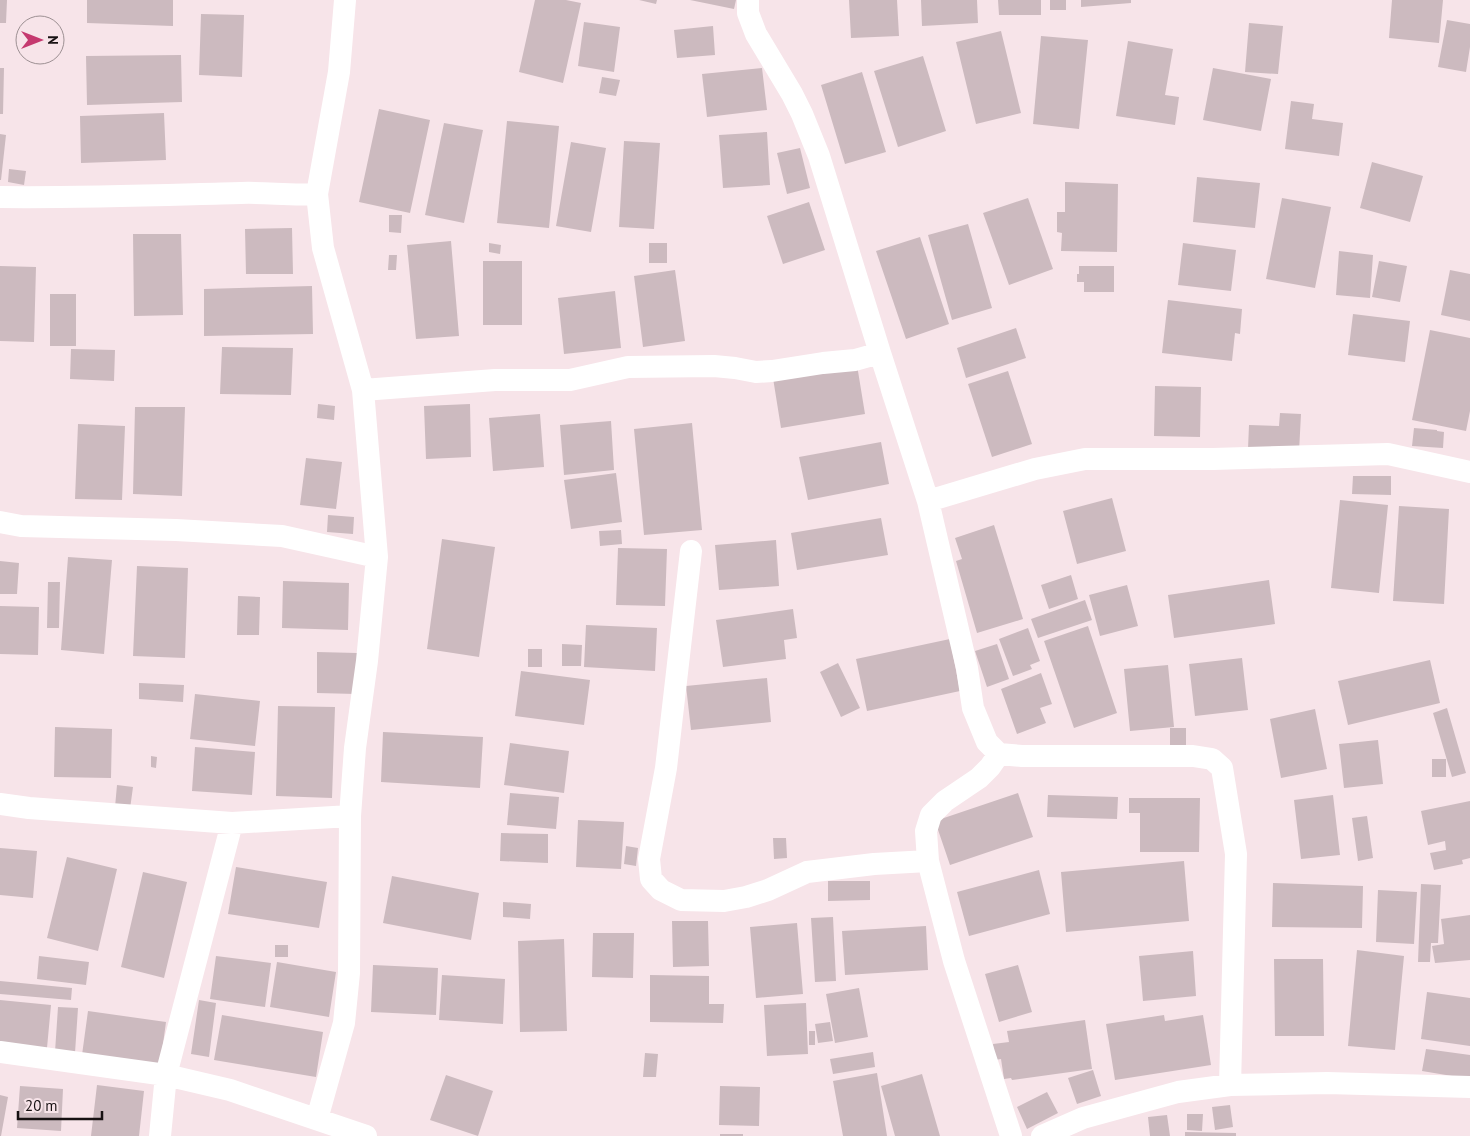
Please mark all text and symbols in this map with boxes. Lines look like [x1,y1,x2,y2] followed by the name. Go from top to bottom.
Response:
[15,15,65,65] north arrow
[44,35,62,45] text: N
[18,1088,101,1120] scale bar
[25,1096,58,1115] text: 20 m

